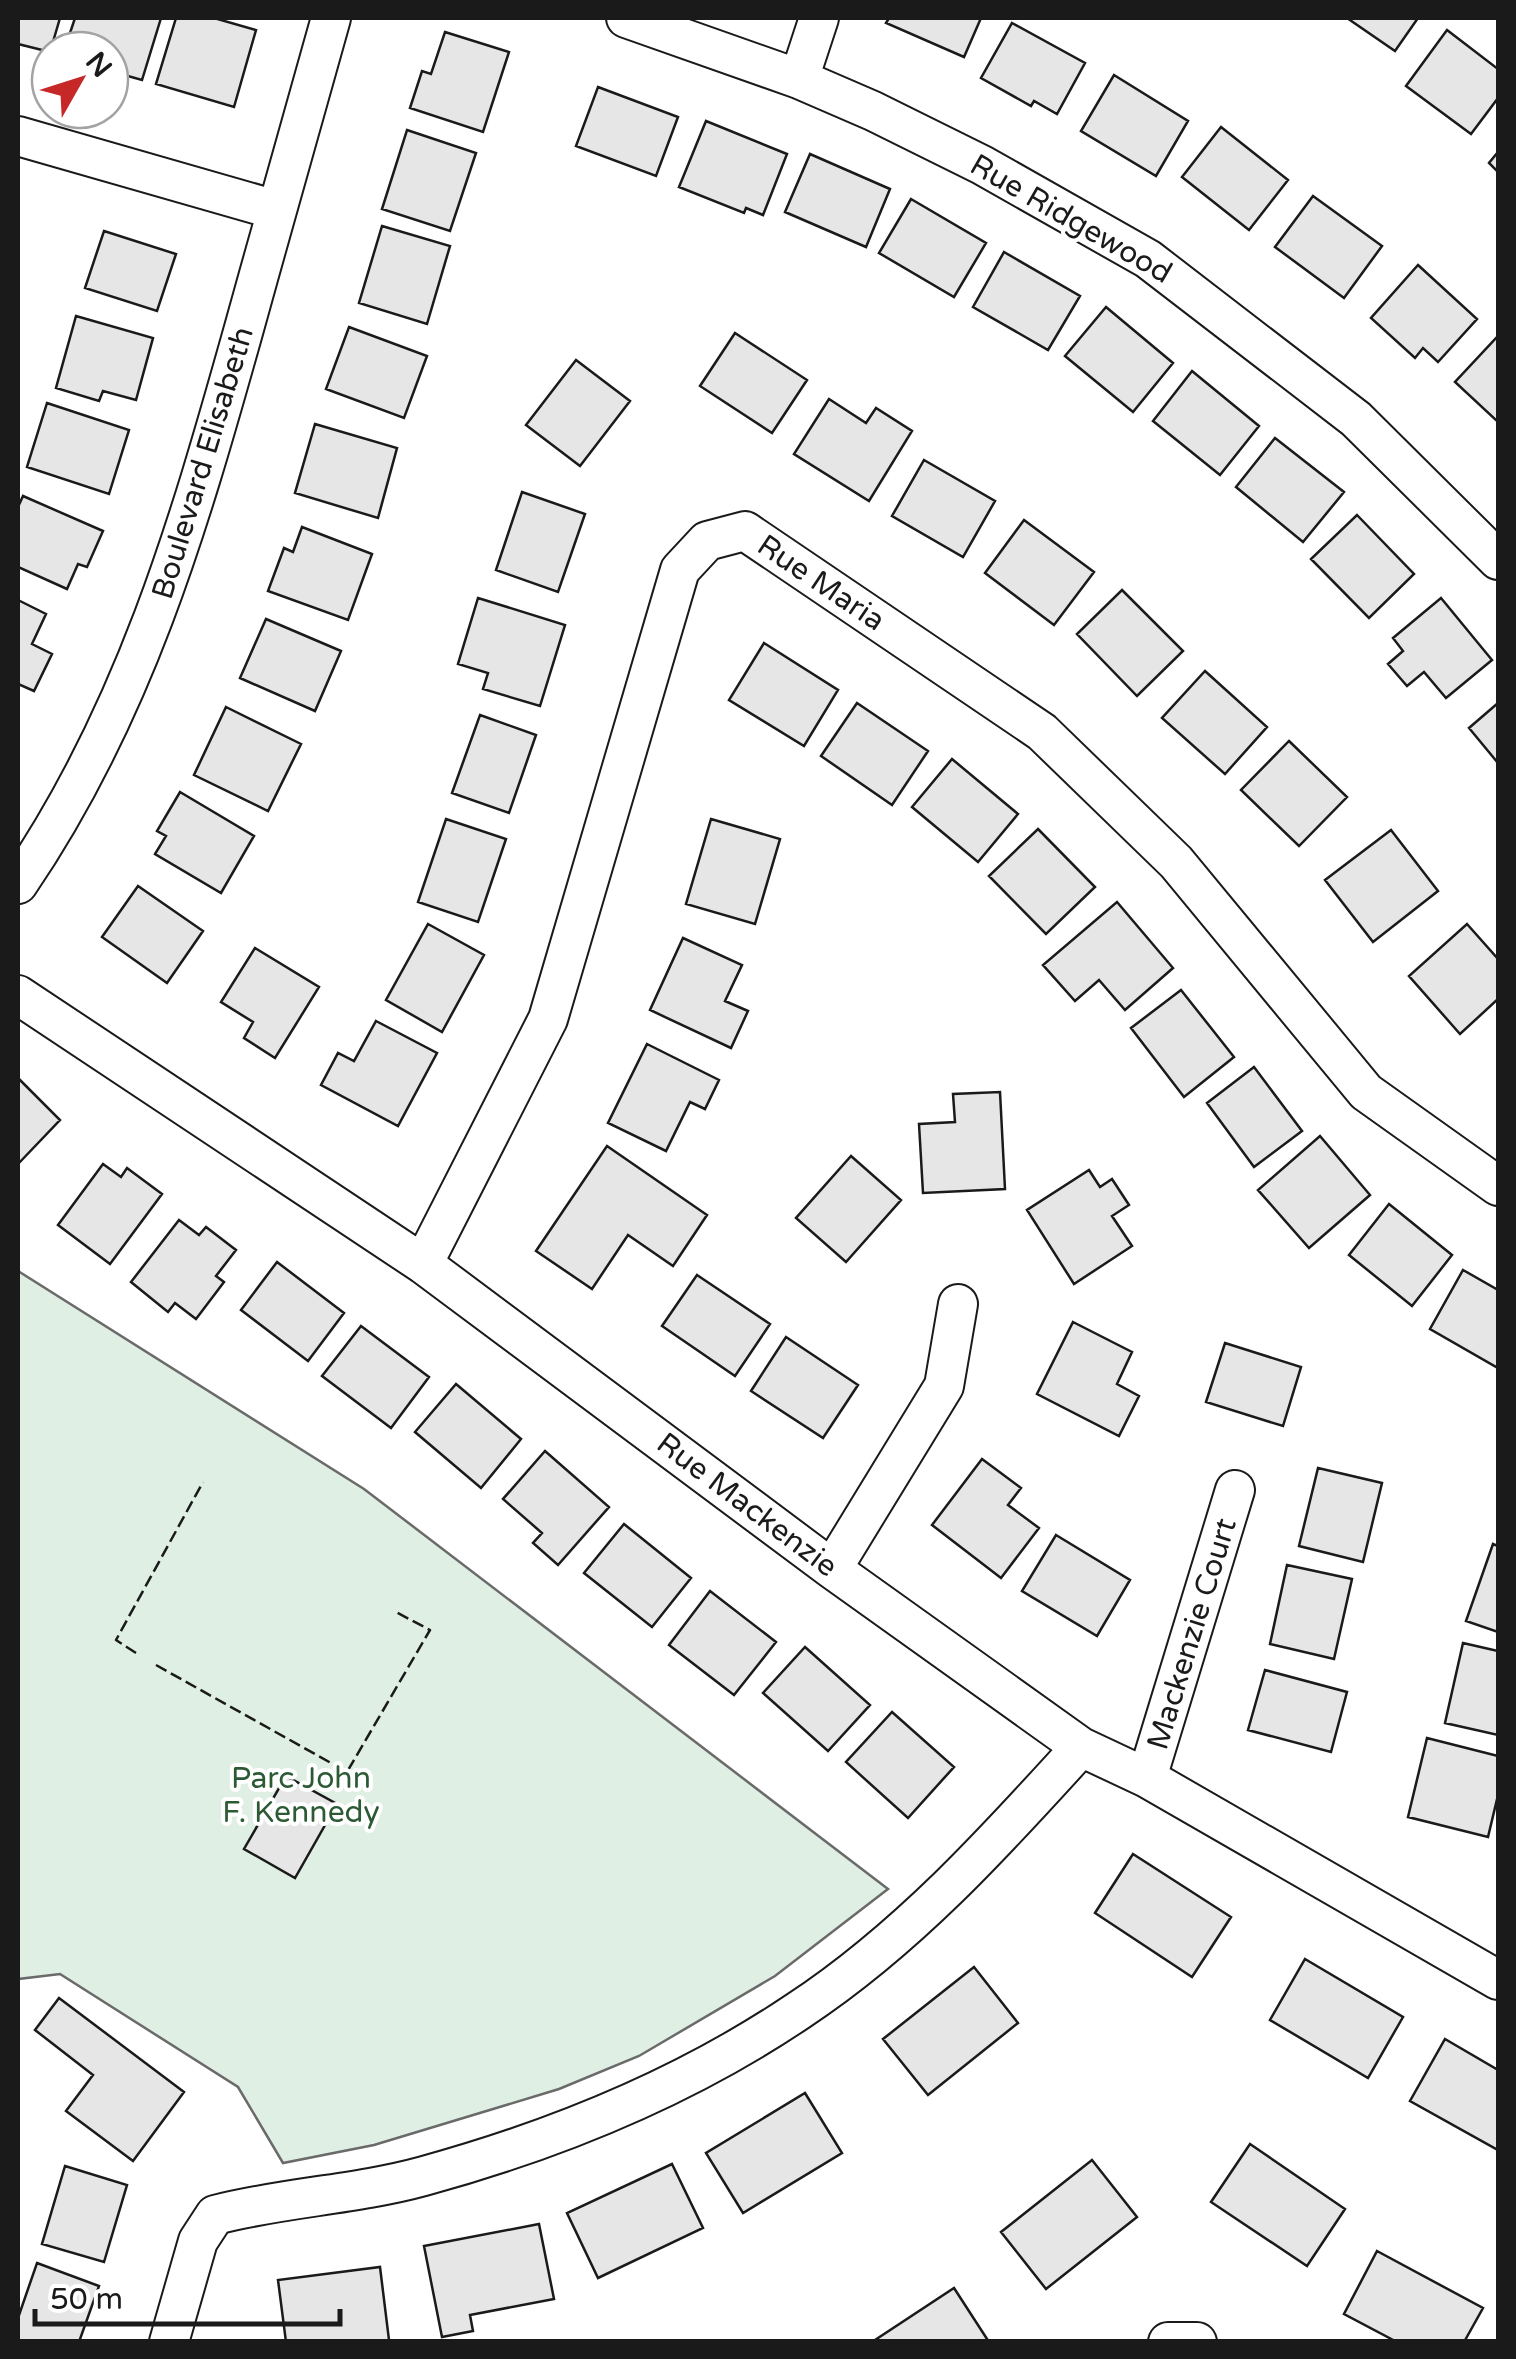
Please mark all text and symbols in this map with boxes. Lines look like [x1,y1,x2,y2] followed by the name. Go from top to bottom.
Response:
[30,30,130,130] north arrow
[78,45,119,84] text: N
[964,146,1178,292] street label: Rue Ridgewood
[144,322,262,604] street label: Boulevard Elisabeth
[750,527,892,639] street label: Rue Maria
[649,1425,845,1585] street label: Rue Mackenzie
[1139,1514,1245,1754] street label: Mackenzie Court
[222,1760,380,1831] park label: Parc John F. Kennedy
[35,2264,340,2326] scale bar
[50,2281,123,2318] text: 50 m

